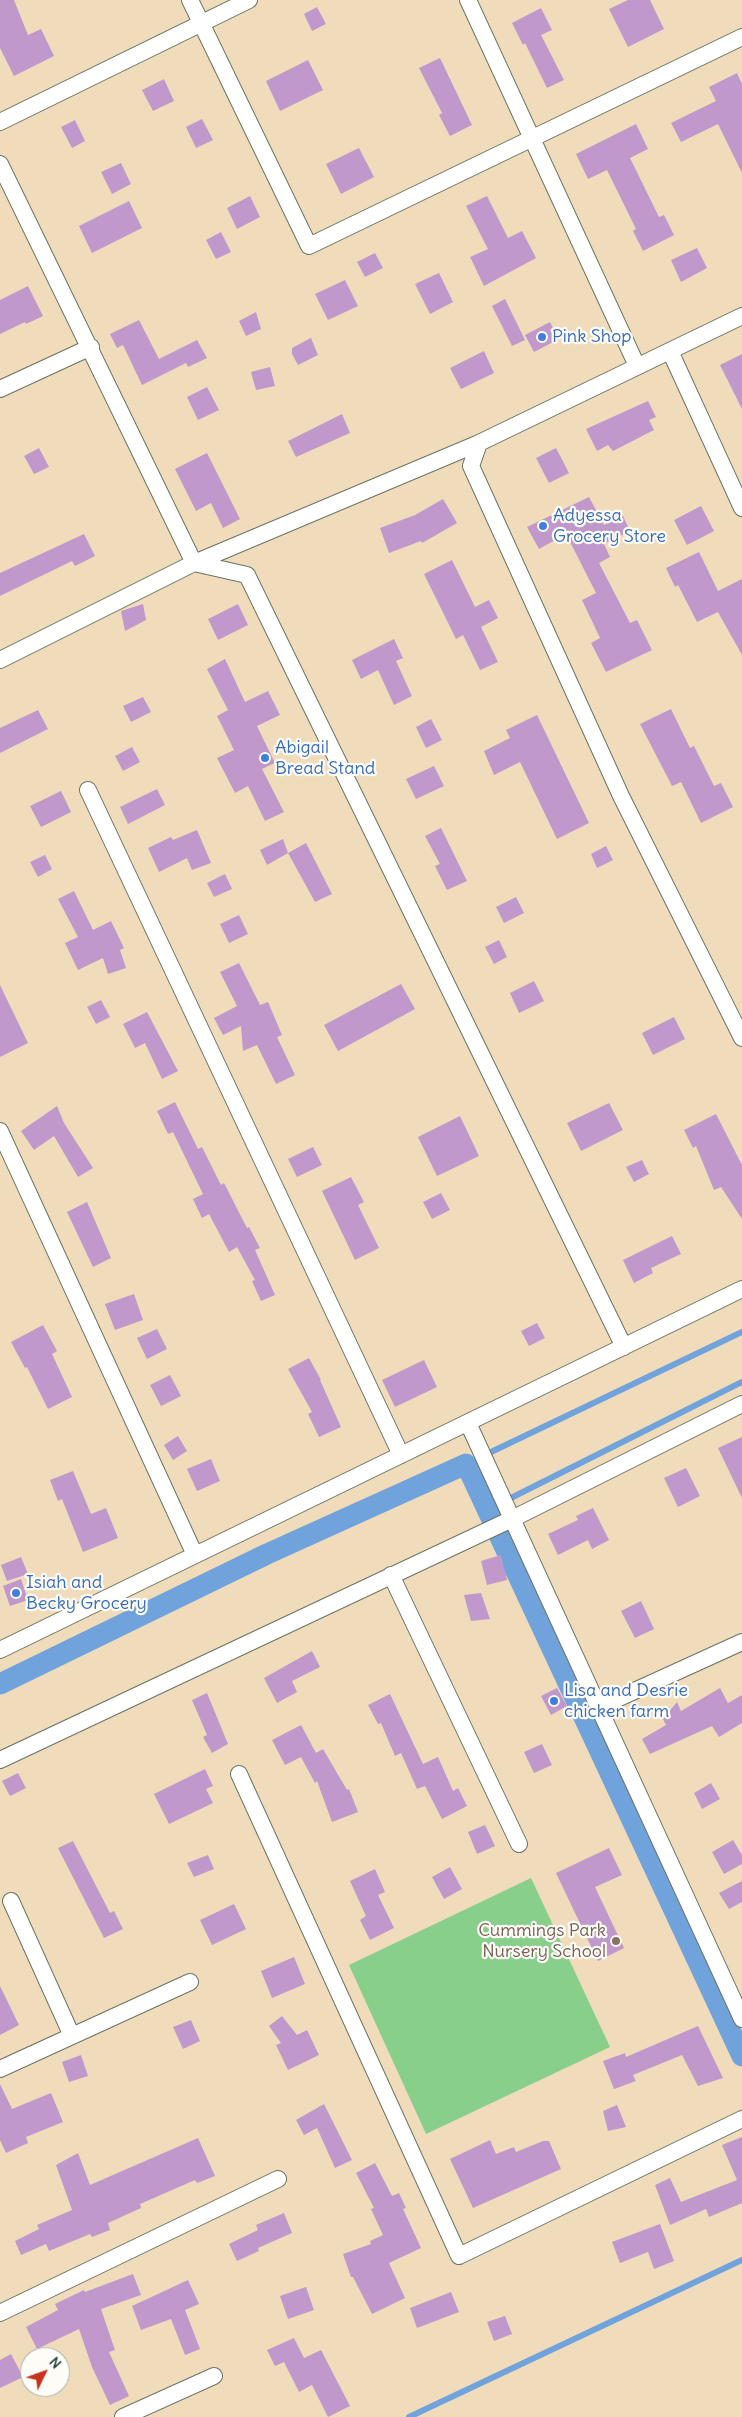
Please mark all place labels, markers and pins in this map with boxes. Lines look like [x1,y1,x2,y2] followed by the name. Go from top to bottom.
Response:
[552,326,632,348] place label: Pink Shop
[536,331,548,343] marker: Pink Shop
[553,505,666,548] place label: Adyessa Grocery Store
[537,520,549,532] marker: Adyessa Grocery Store
[275,737,375,780] place label: Abigail Bread Stand
[259,752,271,764] marker: Abigail Bread Stand
[26,1572,147,1615] place label: Isiah and Becky Grocery
[10,1587,22,1599] marker: Isiah and Becky Grocery
[564,1680,688,1722] place label: Lisa and Desrie chicken farm
[548,1695,560,1707] marker: Lisa and Desrie chicken farm
[478,1920,606,1962] place label: Cummings Park Nursery School
[610,1935,622,1947] marker: Cummings Park Nursery School

